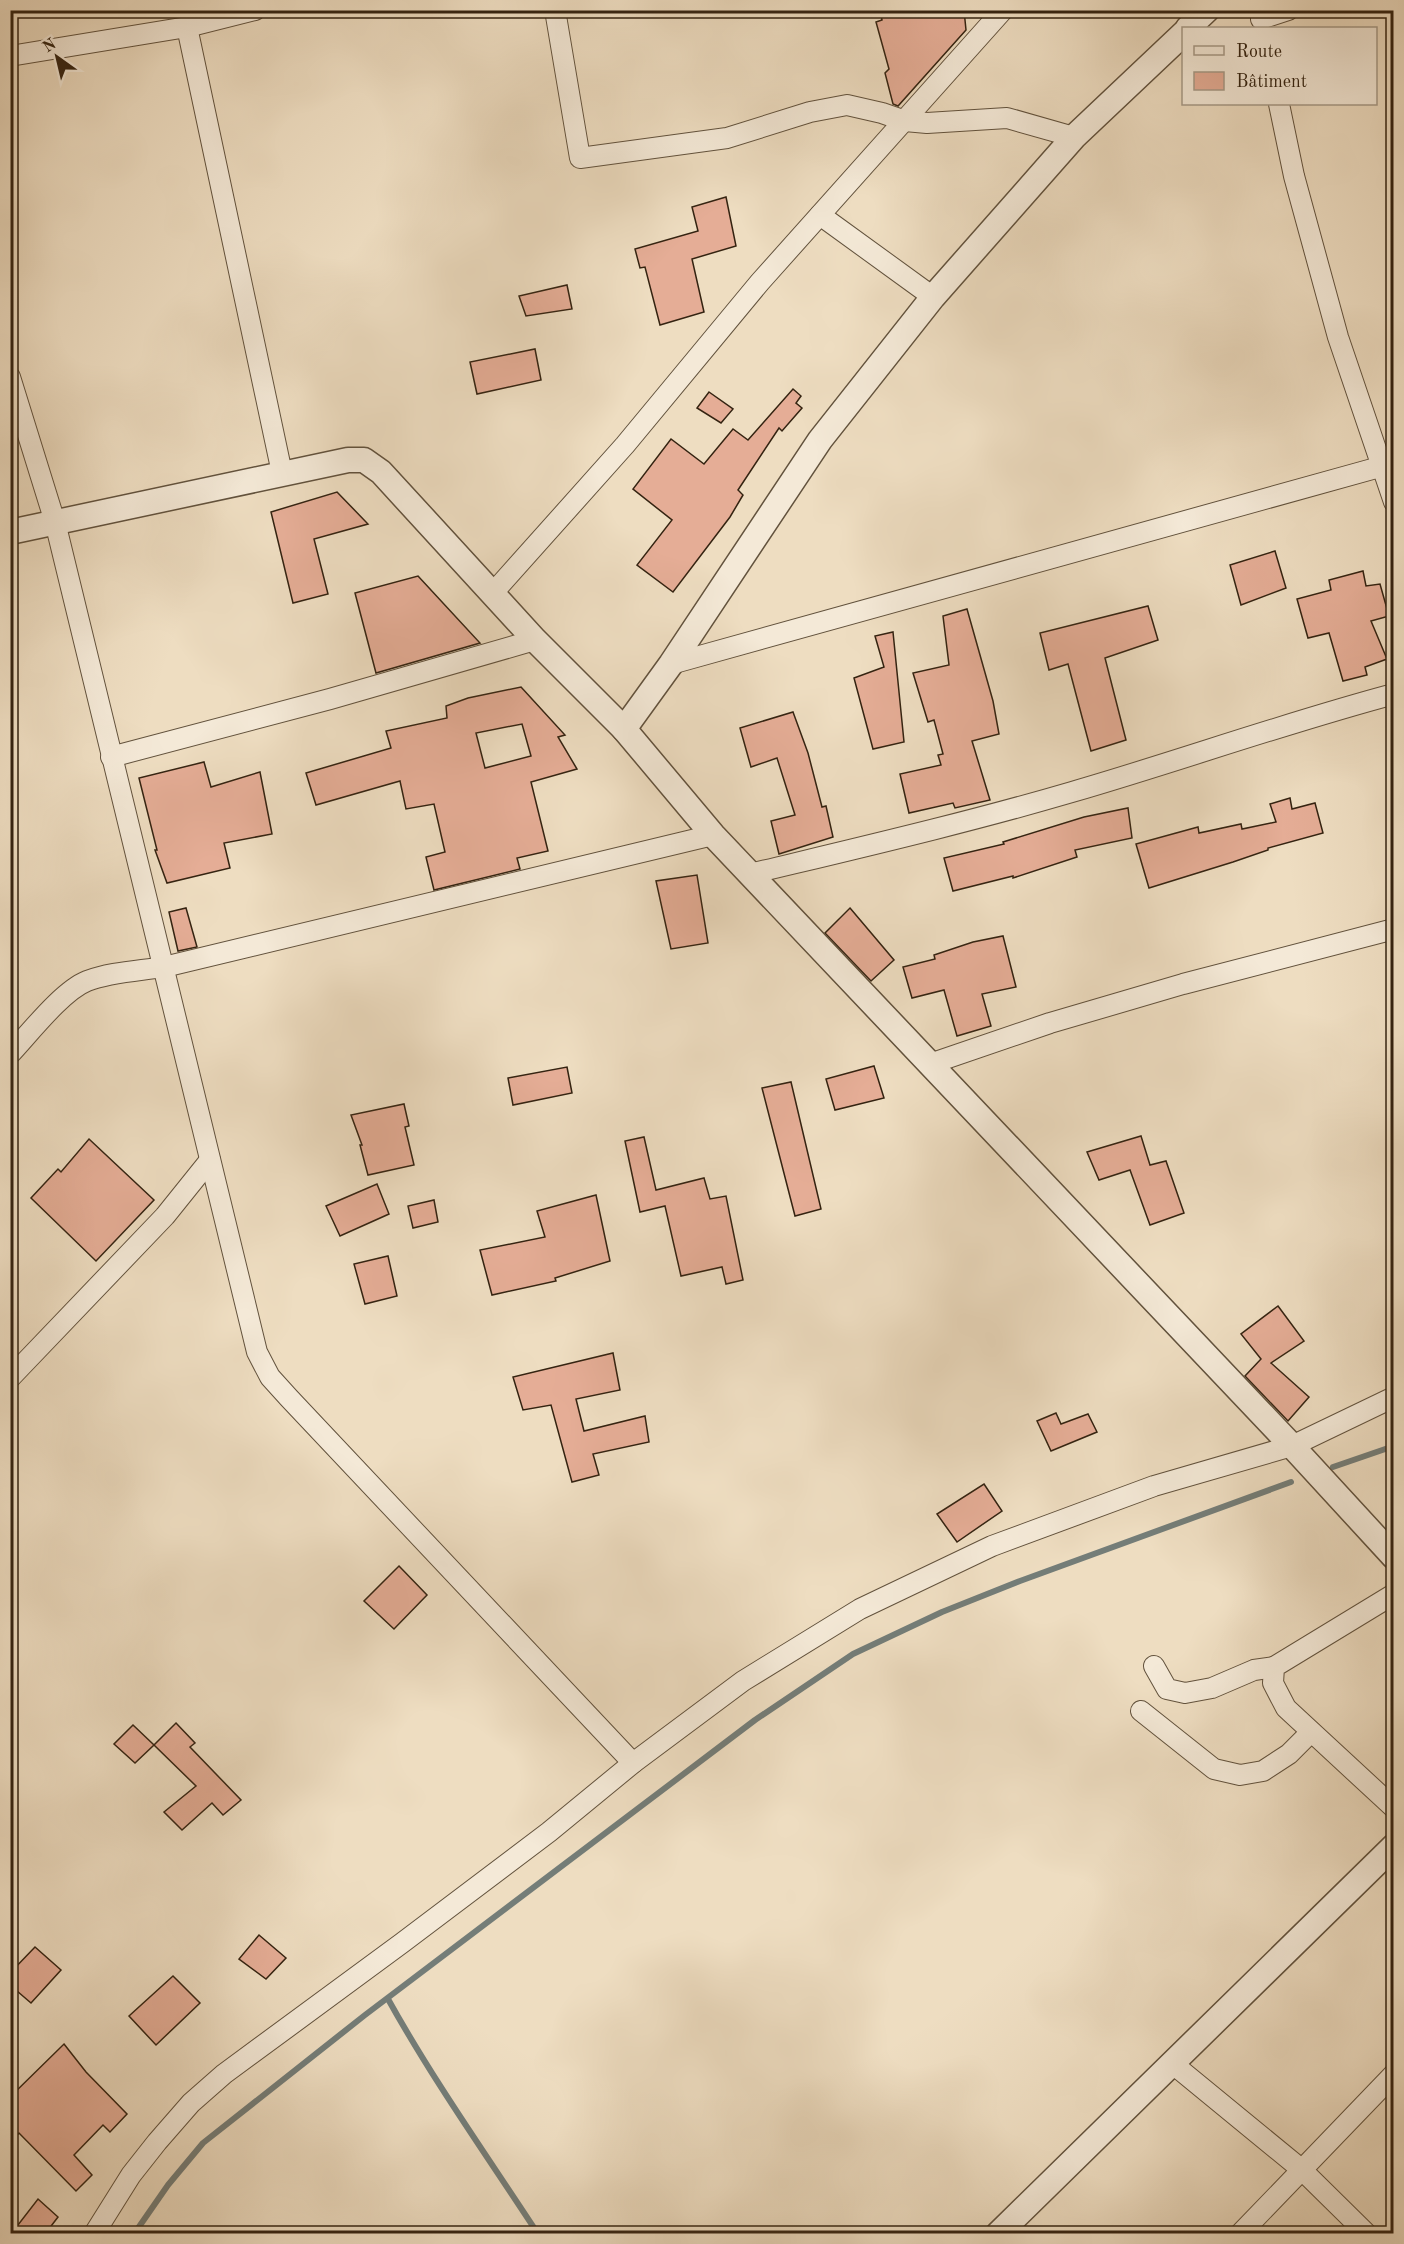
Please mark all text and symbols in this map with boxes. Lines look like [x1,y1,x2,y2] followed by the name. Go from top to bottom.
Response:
[27,27,87,87] north arrow
[1182,27,1377,105] legend
[40,36,60,56] text: N
[1236,43,1282,61] text: Route
[1236,73,1307,91] text: Bâtiment

